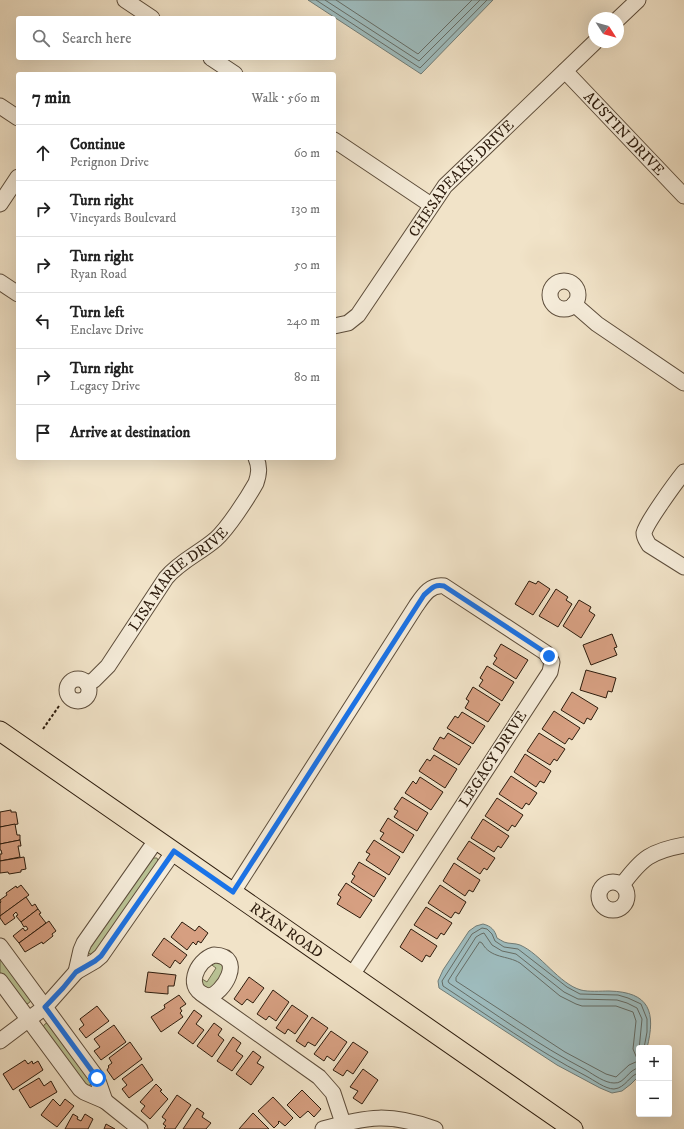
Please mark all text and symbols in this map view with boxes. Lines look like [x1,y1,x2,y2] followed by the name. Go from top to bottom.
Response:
[588,12,624,48] north arrow
[16,16,336,60] search box
[30,27,52,49] icon: search
[62,29,131,48] text: Search here
[32,87,71,109] text: 7 min
[580,87,669,180] street label: AUSTIN DRIVE
[252,90,320,106] text: Walk · 560 m
[404,115,518,241] street label: CHESAPEAKE DRIVE
[70,135,125,154] text: Continue
[32,142,54,164] icon: ahead
[294,145,320,161] text: 60 m
[70,154,149,170] text: Perignon Drive
[70,191,133,210] text: Turn right
[32,198,54,220] icon: right
[291,201,320,217] text: 130 m
[70,210,176,226] text: Vineyards Boulevard
[70,247,133,266] text: Turn right
[32,254,54,276] icon: right
[294,257,320,273] text: 50 m
[70,266,127,282] text: Ryan Road
[70,303,124,322] text: Turn left
[32,310,54,332] icon: left
[287,313,320,329] text: 240 m
[70,322,144,338] text: Enclave Drive
[70,359,133,378] text: Turn right
[32,366,54,388] icon: right
[294,369,320,385] text: 80 m
[70,378,140,394] text: Legacy Drive
[32,422,54,444] icon: arrive
[70,423,190,442] text: Arrive at destination
[124,523,232,634] street label: LISA MARIE DRIVE
[540,647,558,665] route end
[455,707,531,811] street label: LEGACY DRIVE
[246,898,327,962] street label: RYAN ROAD
[636,1045,672,1117] map controls
[636,1045,672,1081] button: +
[88,1069,106,1087] route start
[636,1081,672,1117] button: −

